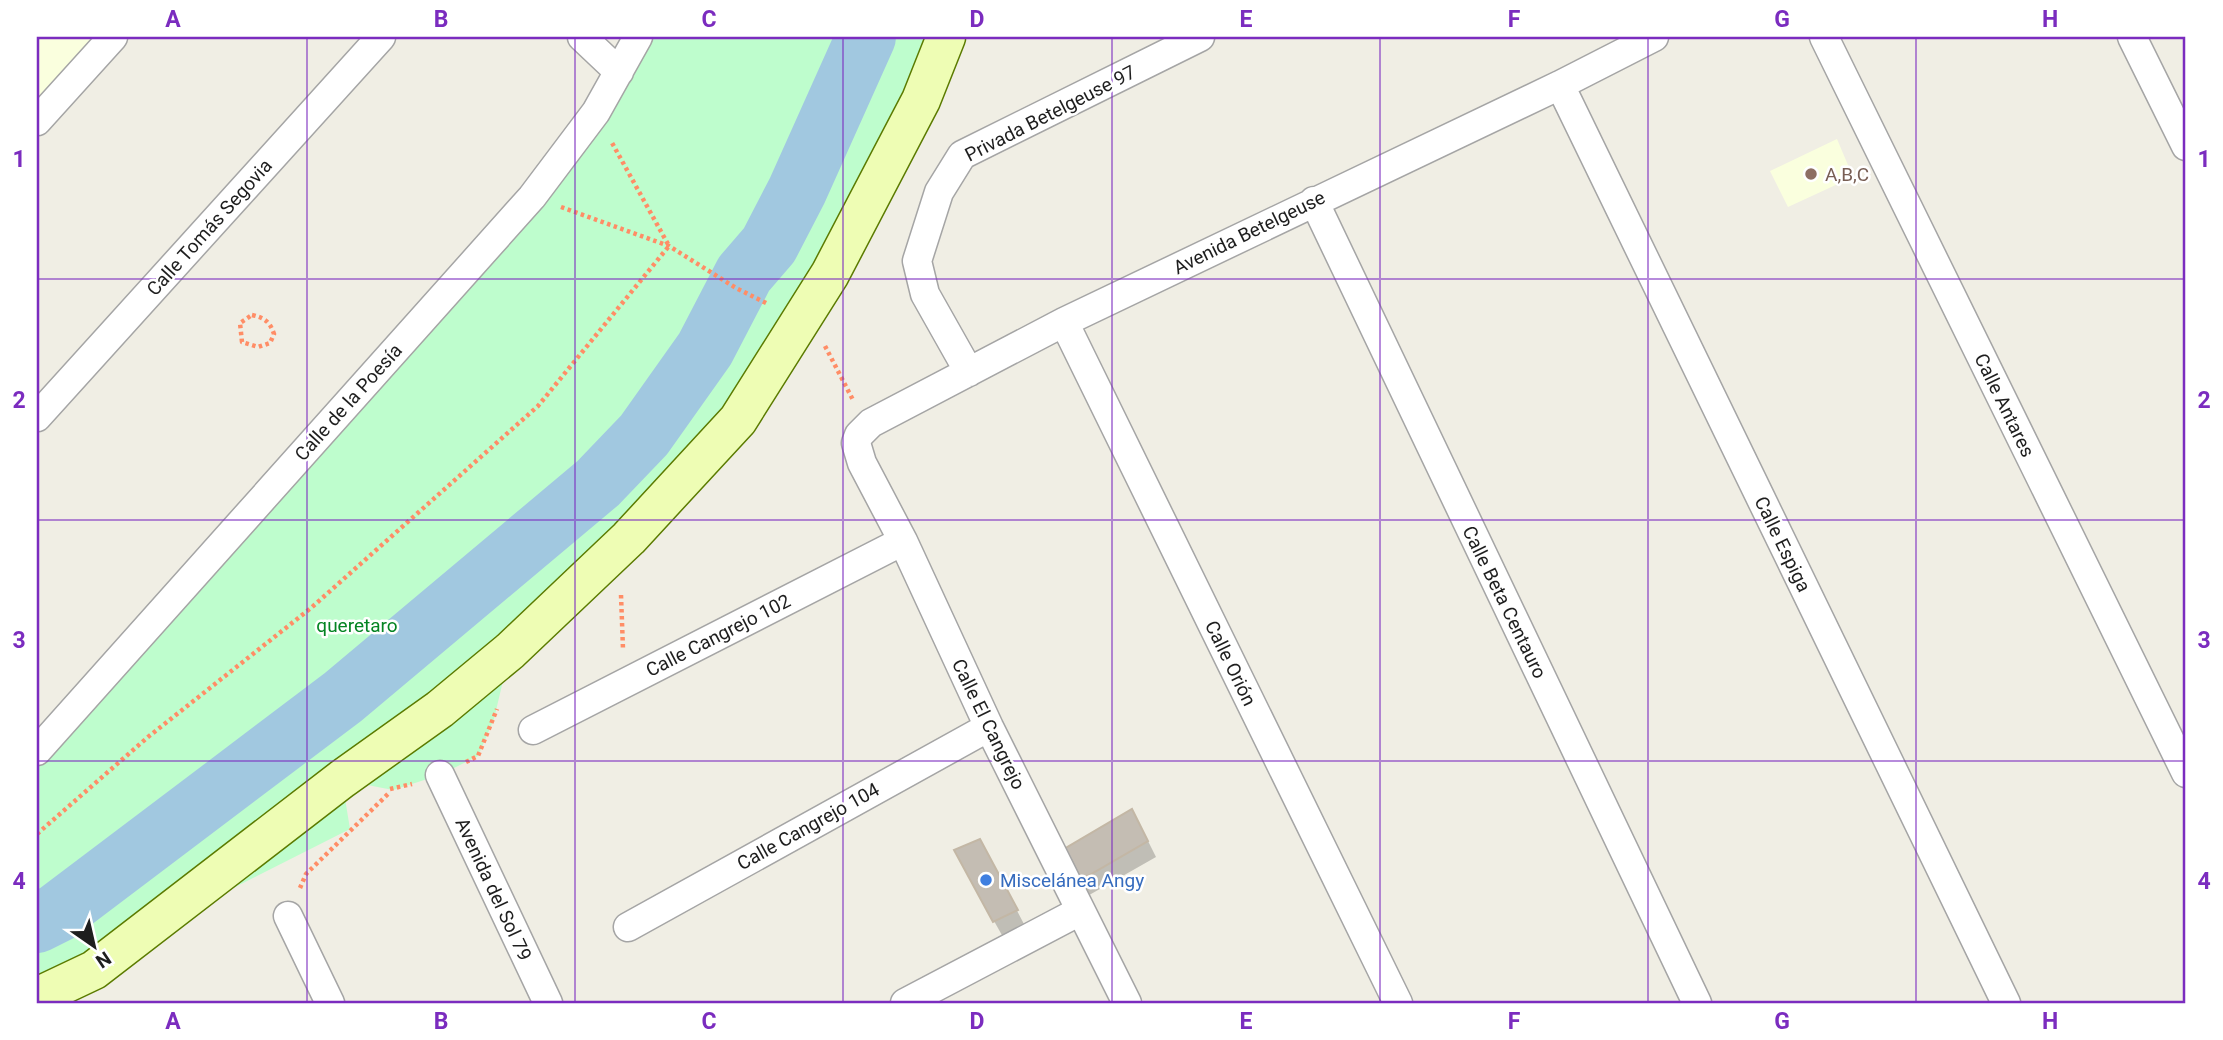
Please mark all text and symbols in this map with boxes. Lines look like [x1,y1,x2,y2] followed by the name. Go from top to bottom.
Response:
[165,6,181,33] text: A
[434,6,448,33] text: B
[701,6,717,33] text: C
[970,6,984,33] text: D
[1240,6,1253,33] text: E
[1508,6,1521,33] text: F
[1774,6,1790,33] text: G
[2042,6,2058,33] text: H
[961,60,1139,166] street label: Privada Betelgeuse 97
[12,146,26,173] text: 1
[2197,146,2211,173] text: 1
[142,154,277,300] street label: Calle Tomás Segovia
[1825,163,1869,186] place label: A,B,C
[1803,166,1819,182] marker: A,B,C
[1170,186,1329,279] street label: Avenida Betelgeuse
[290,339,407,466] street label: Calle de la Poesía
[1970,350,2040,461] street label: Calle Antares
[12,387,26,414] text: 2
[2197,387,2211,414] text: 2
[1749,493,1816,596] street label: Calle Espiga
[1458,522,1551,682] street label: Calle Beta Centauro
[642,589,794,682] street label: Calle Cangrejo 102
[316,614,398,637] park label: queretaro
[1200,617,1261,710] street label: Calle Orión
[12,627,26,654] text: 3
[2197,627,2211,654] text: 3
[947,655,1030,793] street label: Calle El Cangrejo
[733,778,884,875] street label: Calle Cangrejo 104
[450,814,537,964] street label: Avenida del Sol 79
[12,868,26,895] text: 4
[2197,868,2211,895] text: 4
[1000,869,1144,892] place label: Miscelánea Angy
[978,872,994,888] marker: Miscelánea Angy
[60,911,130,981] north arrow
[91,946,115,973] text: N
[165,1008,181,1035] text: A
[434,1008,448,1035] text: B
[701,1008,717,1035] text: C
[970,1008,984,1035] text: D
[1240,1008,1253,1035] text: E
[1508,1008,1521,1035] text: F
[1774,1008,1790,1035] text: G
[2042,1008,2058,1035] text: H

